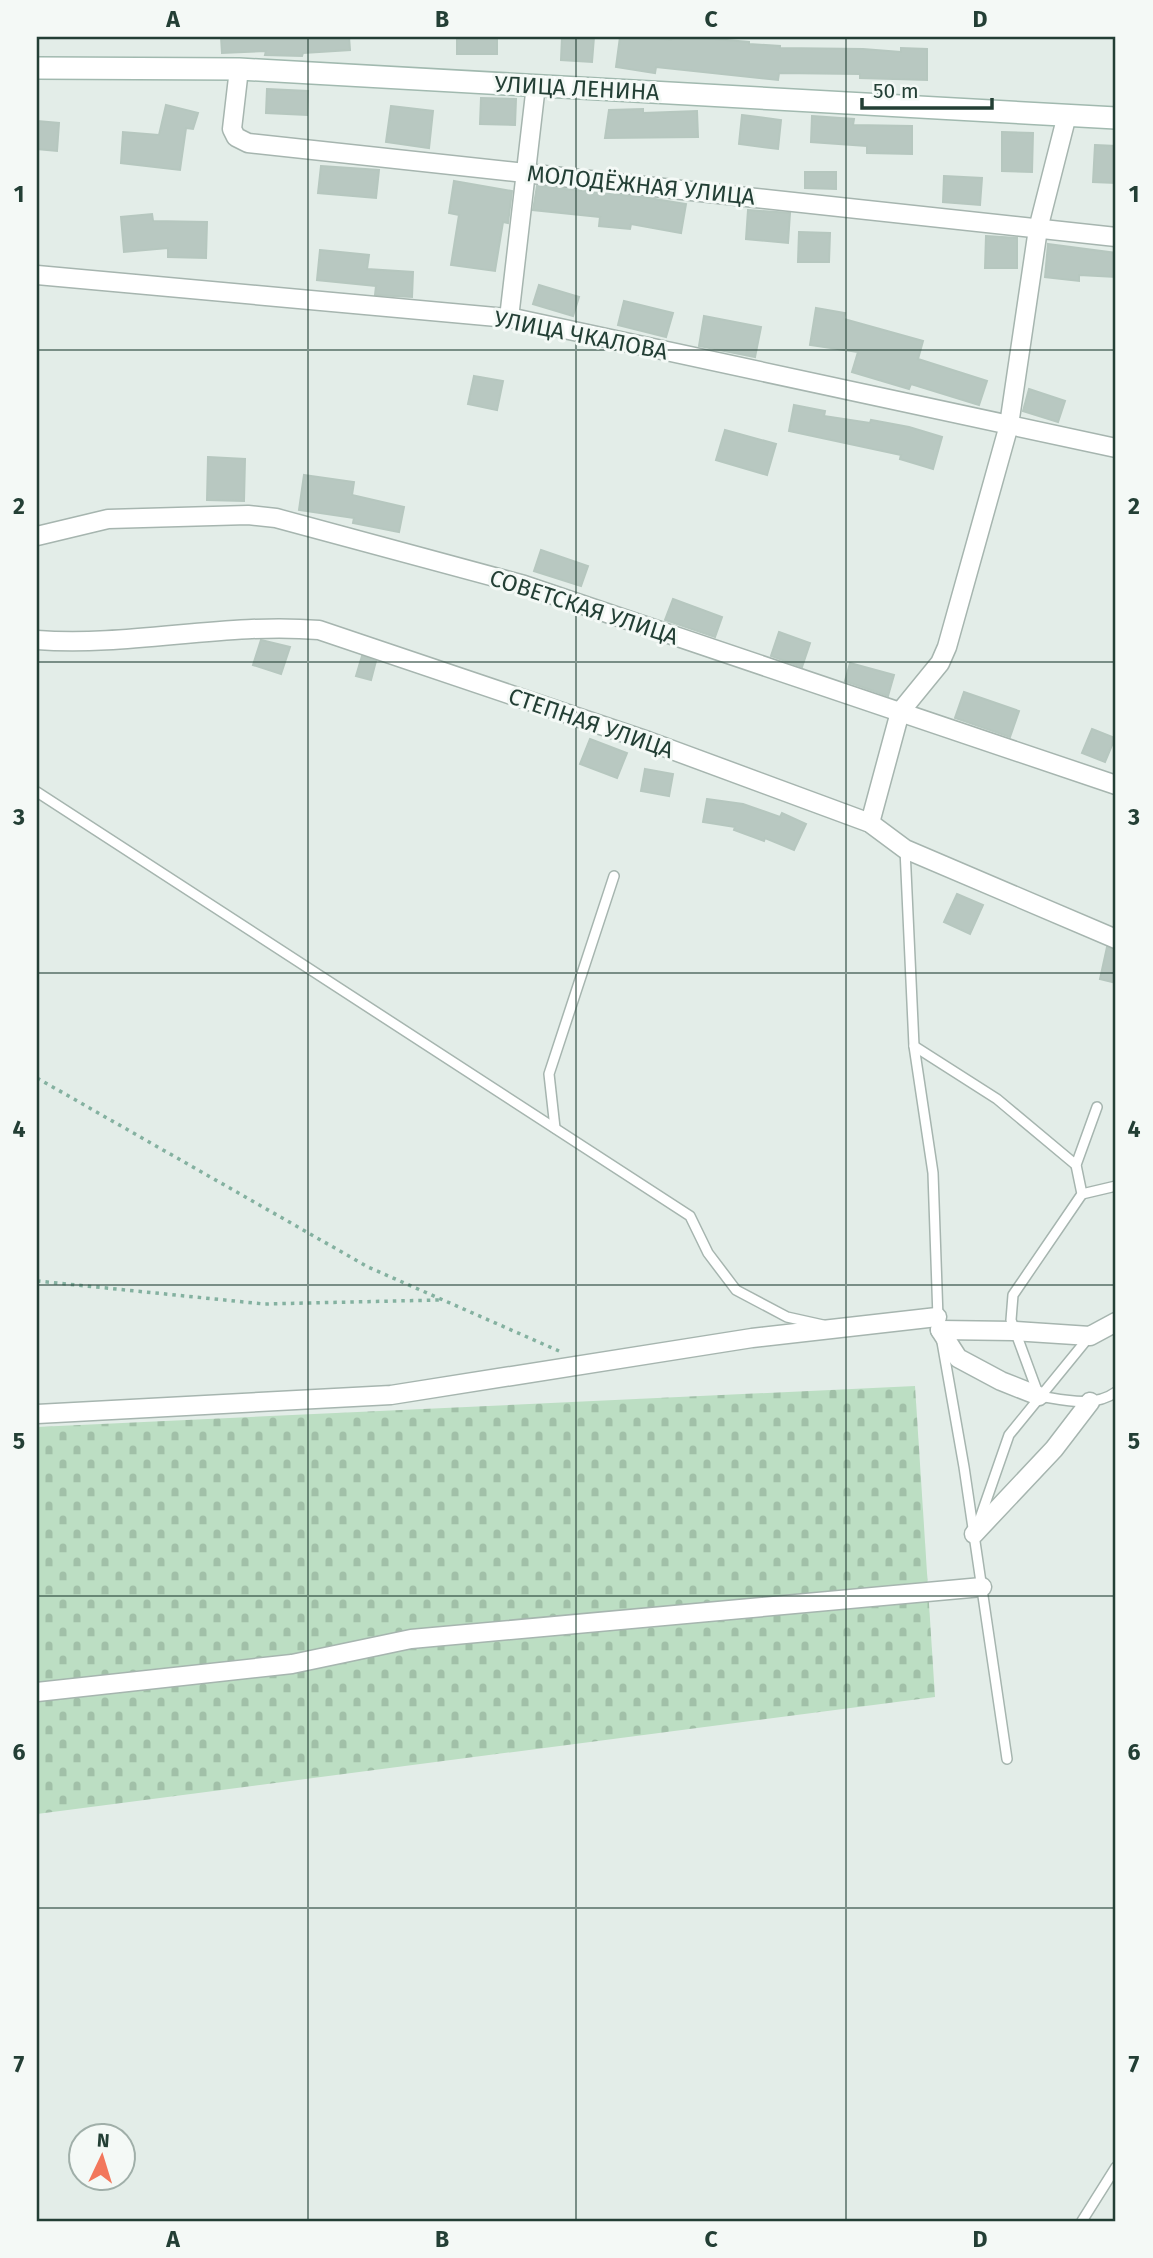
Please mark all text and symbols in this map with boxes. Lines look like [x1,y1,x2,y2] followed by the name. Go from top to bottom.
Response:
[165,5,180,33] text: A
[435,5,449,33] text: B
[704,5,718,33] text: C
[973,5,988,33] text: D
[862,66,992,110] scale bar
[494,70,661,106] street label: УЛИЦА ЛЕНИНА
[873,78,919,104] text: 50 m
[526,159,757,211] street label: МОЛОДЁЖНАЯ УЛИЦА
[14,180,24,208] text: 1
[1129,180,1139,208] text: 1
[492,304,671,366] street label: УЛИЦА ЧКАЛОВА
[13,492,25,520] text: 2
[1128,492,1140,520] text: 2
[486,563,683,651] street label: СОВЕТСКАЯ УЛИЦА
[505,682,678,765] street label: СТЕПНАЯ УЛИЦА
[12,803,25,831] text: 3
[1127,803,1140,831] text: 3
[13,1115,26,1143] text: 4
[1128,1115,1141,1143] text: 4
[13,1427,25,1455] text: 5
[1128,1427,1140,1455] text: 5
[13,1738,26,1766] text: 6
[1128,1738,1141,1766] text: 6
[14,2050,25,2078] text: 7
[1129,2050,1140,2078] text: 7
[66,2122,136,2192] north arrow
[96,2129,110,2152] text: N
[165,2225,180,2253] text: A
[435,2225,449,2253] text: B
[704,2225,718,2253] text: C
[973,2225,988,2253] text: D

